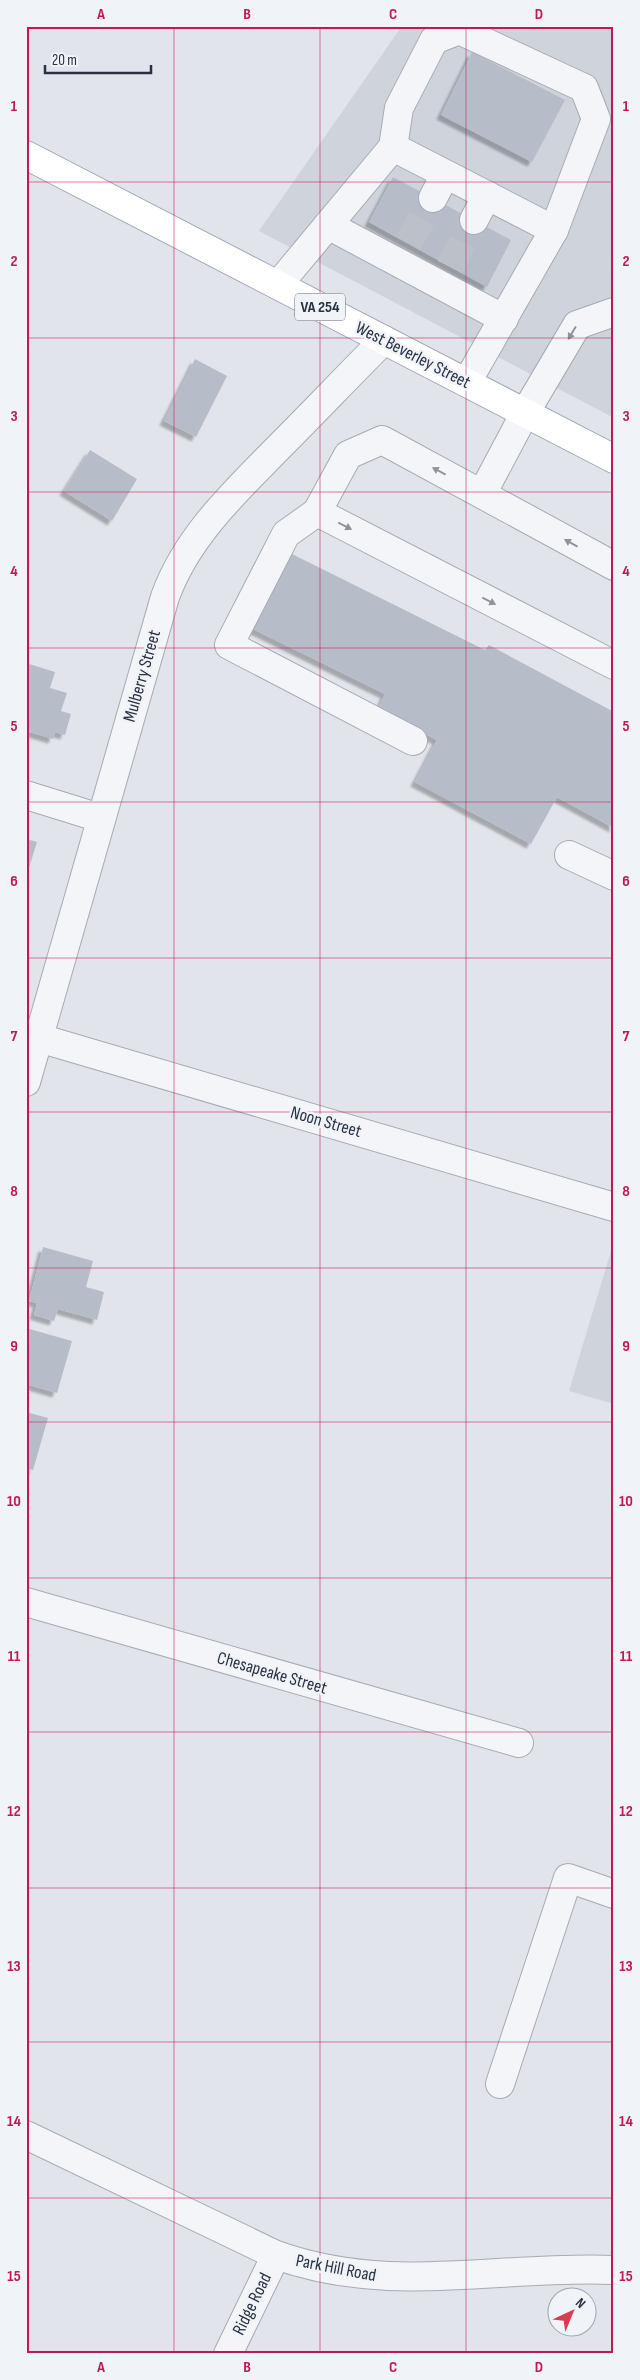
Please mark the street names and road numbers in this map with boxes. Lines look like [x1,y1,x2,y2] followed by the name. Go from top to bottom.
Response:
[295,294,345,320] road number: VA 254
[352,317,474,393] street label: West Beverley Street
[119,627,165,724] street label: Mulberry Street
[288,1102,364,1142] street label: Noon Street
[215,1647,330,1699] street label: Chesapeake Street
[294,2250,378,2286] street label: Park Hill Road
[228,2270,276,2338] street label: Ridge Road

